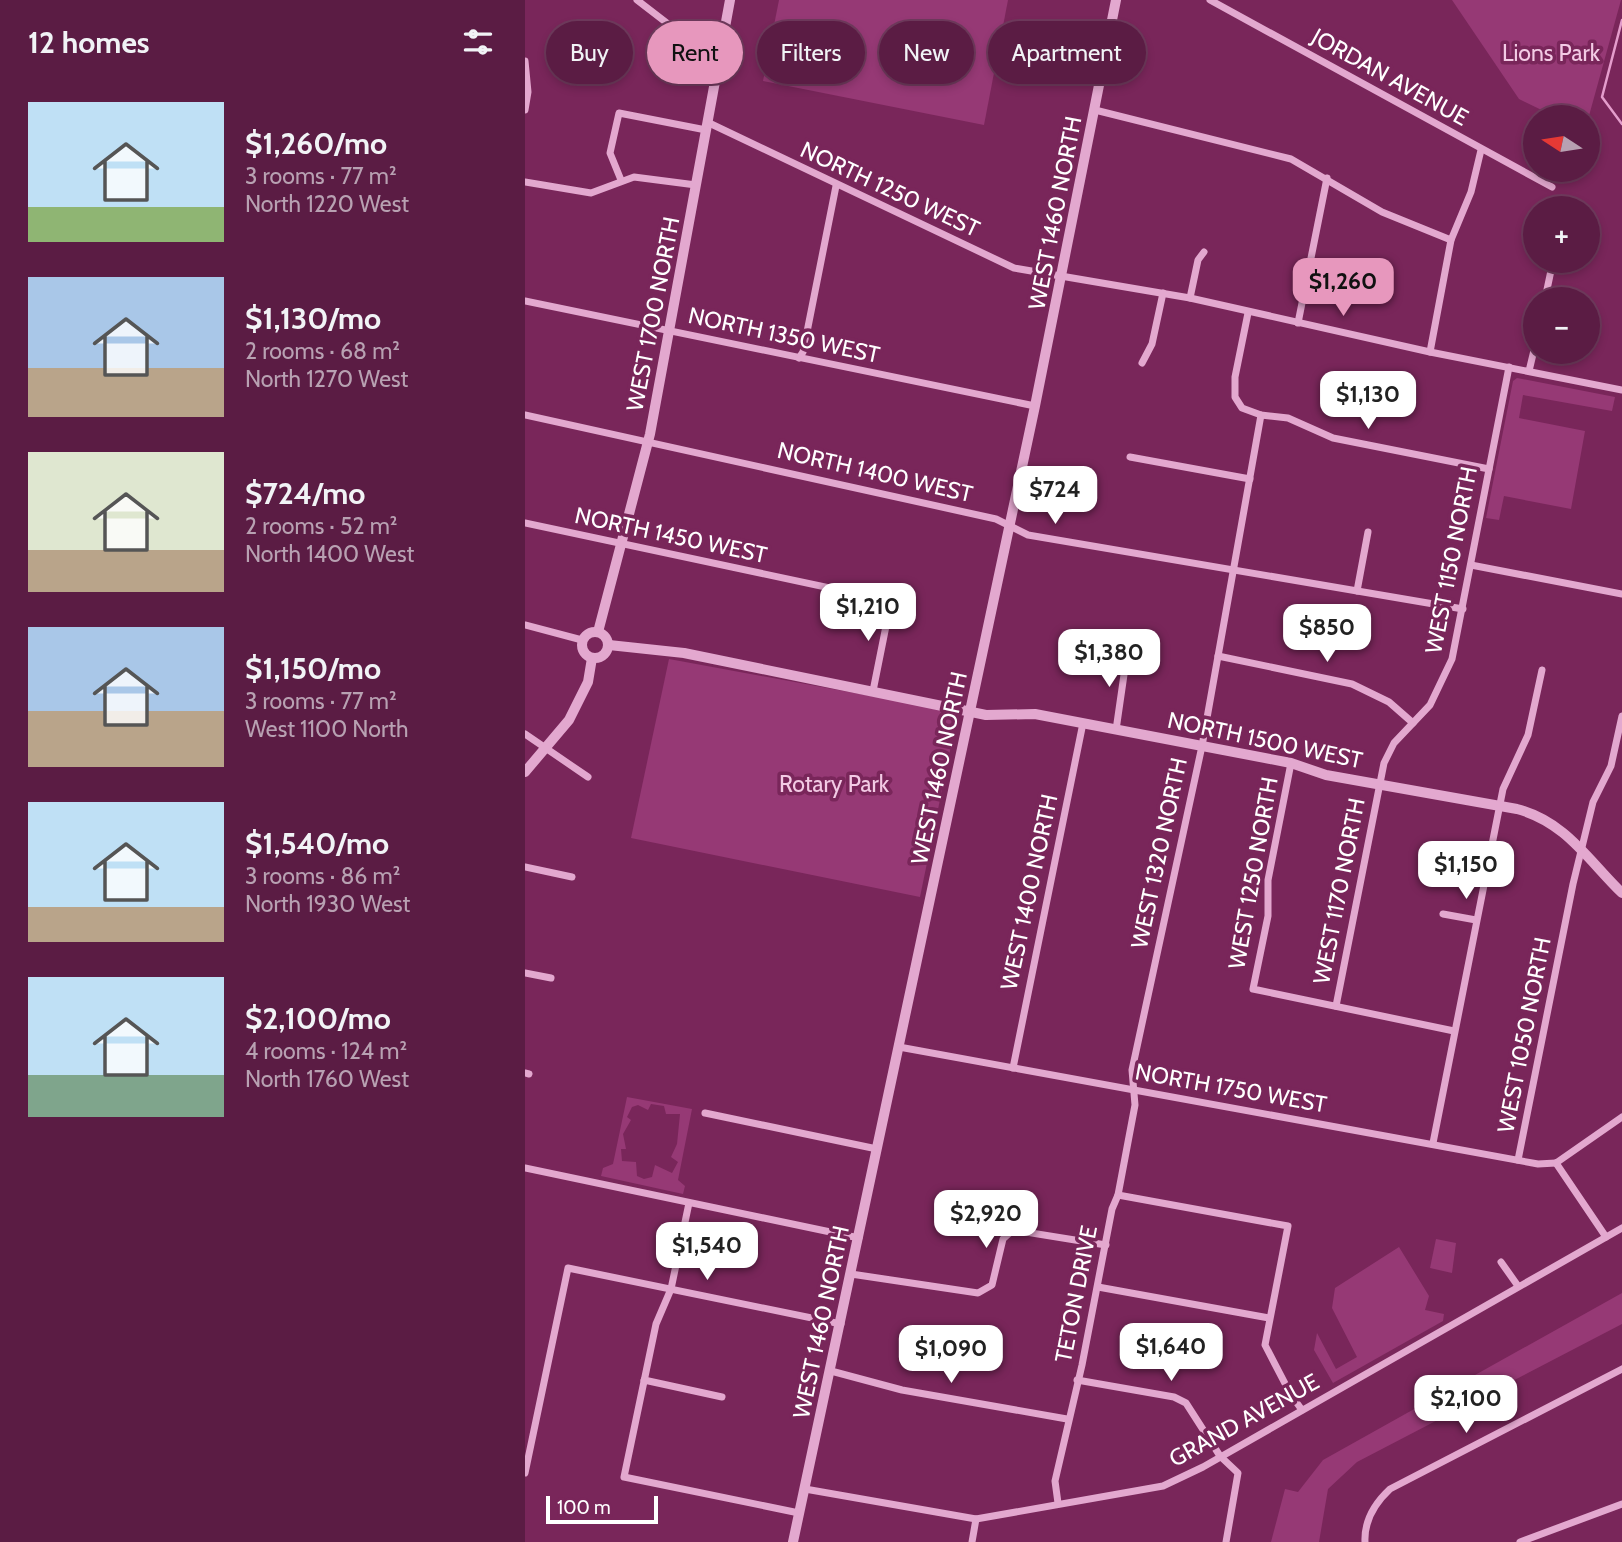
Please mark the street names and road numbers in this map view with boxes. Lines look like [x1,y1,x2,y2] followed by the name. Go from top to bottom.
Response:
[1306,22,1473,132] street label: JORDAN AVENUE
[1023,114,1087,312] street label: WEST 1460 NORTH
[796,135,984,243] street label: NORTH 1250 WEST
[620,214,686,414] street label: WEST 1700 NORTH
[686,301,882,369] street label: NORTH 1350 WEST
[775,436,975,508] street label: NORTH 1400 WEST
[1419,464,1483,656] street label: WEST 1150 NORTH
[572,501,770,569] street label: NORTH 1450 WEST
[905,669,973,867] street label: WEST 1460 NORTH
[1165,706,1365,774] street label: NORTH 1500 WEST
[1125,755,1193,951] street label: WEST 1320 NORTH
[1222,775,1284,971] street label: WEST 1250 NORTH
[995,792,1063,992] street label: WEST 1400 NORTH
[1307,796,1371,986] street label: WEST 1170 NORTH
[1491,935,1557,1135] street label: WEST 1050 NORTH
[1133,1057,1329,1119] street label: NORTH 1750 WEST
[787,1223,855,1421] street label: WEST 1460 NORTH
[1049,1223,1103,1365] street label: TETON DRIVE
[1164,1367,1324,1473] street label: GRAND AVENUE

